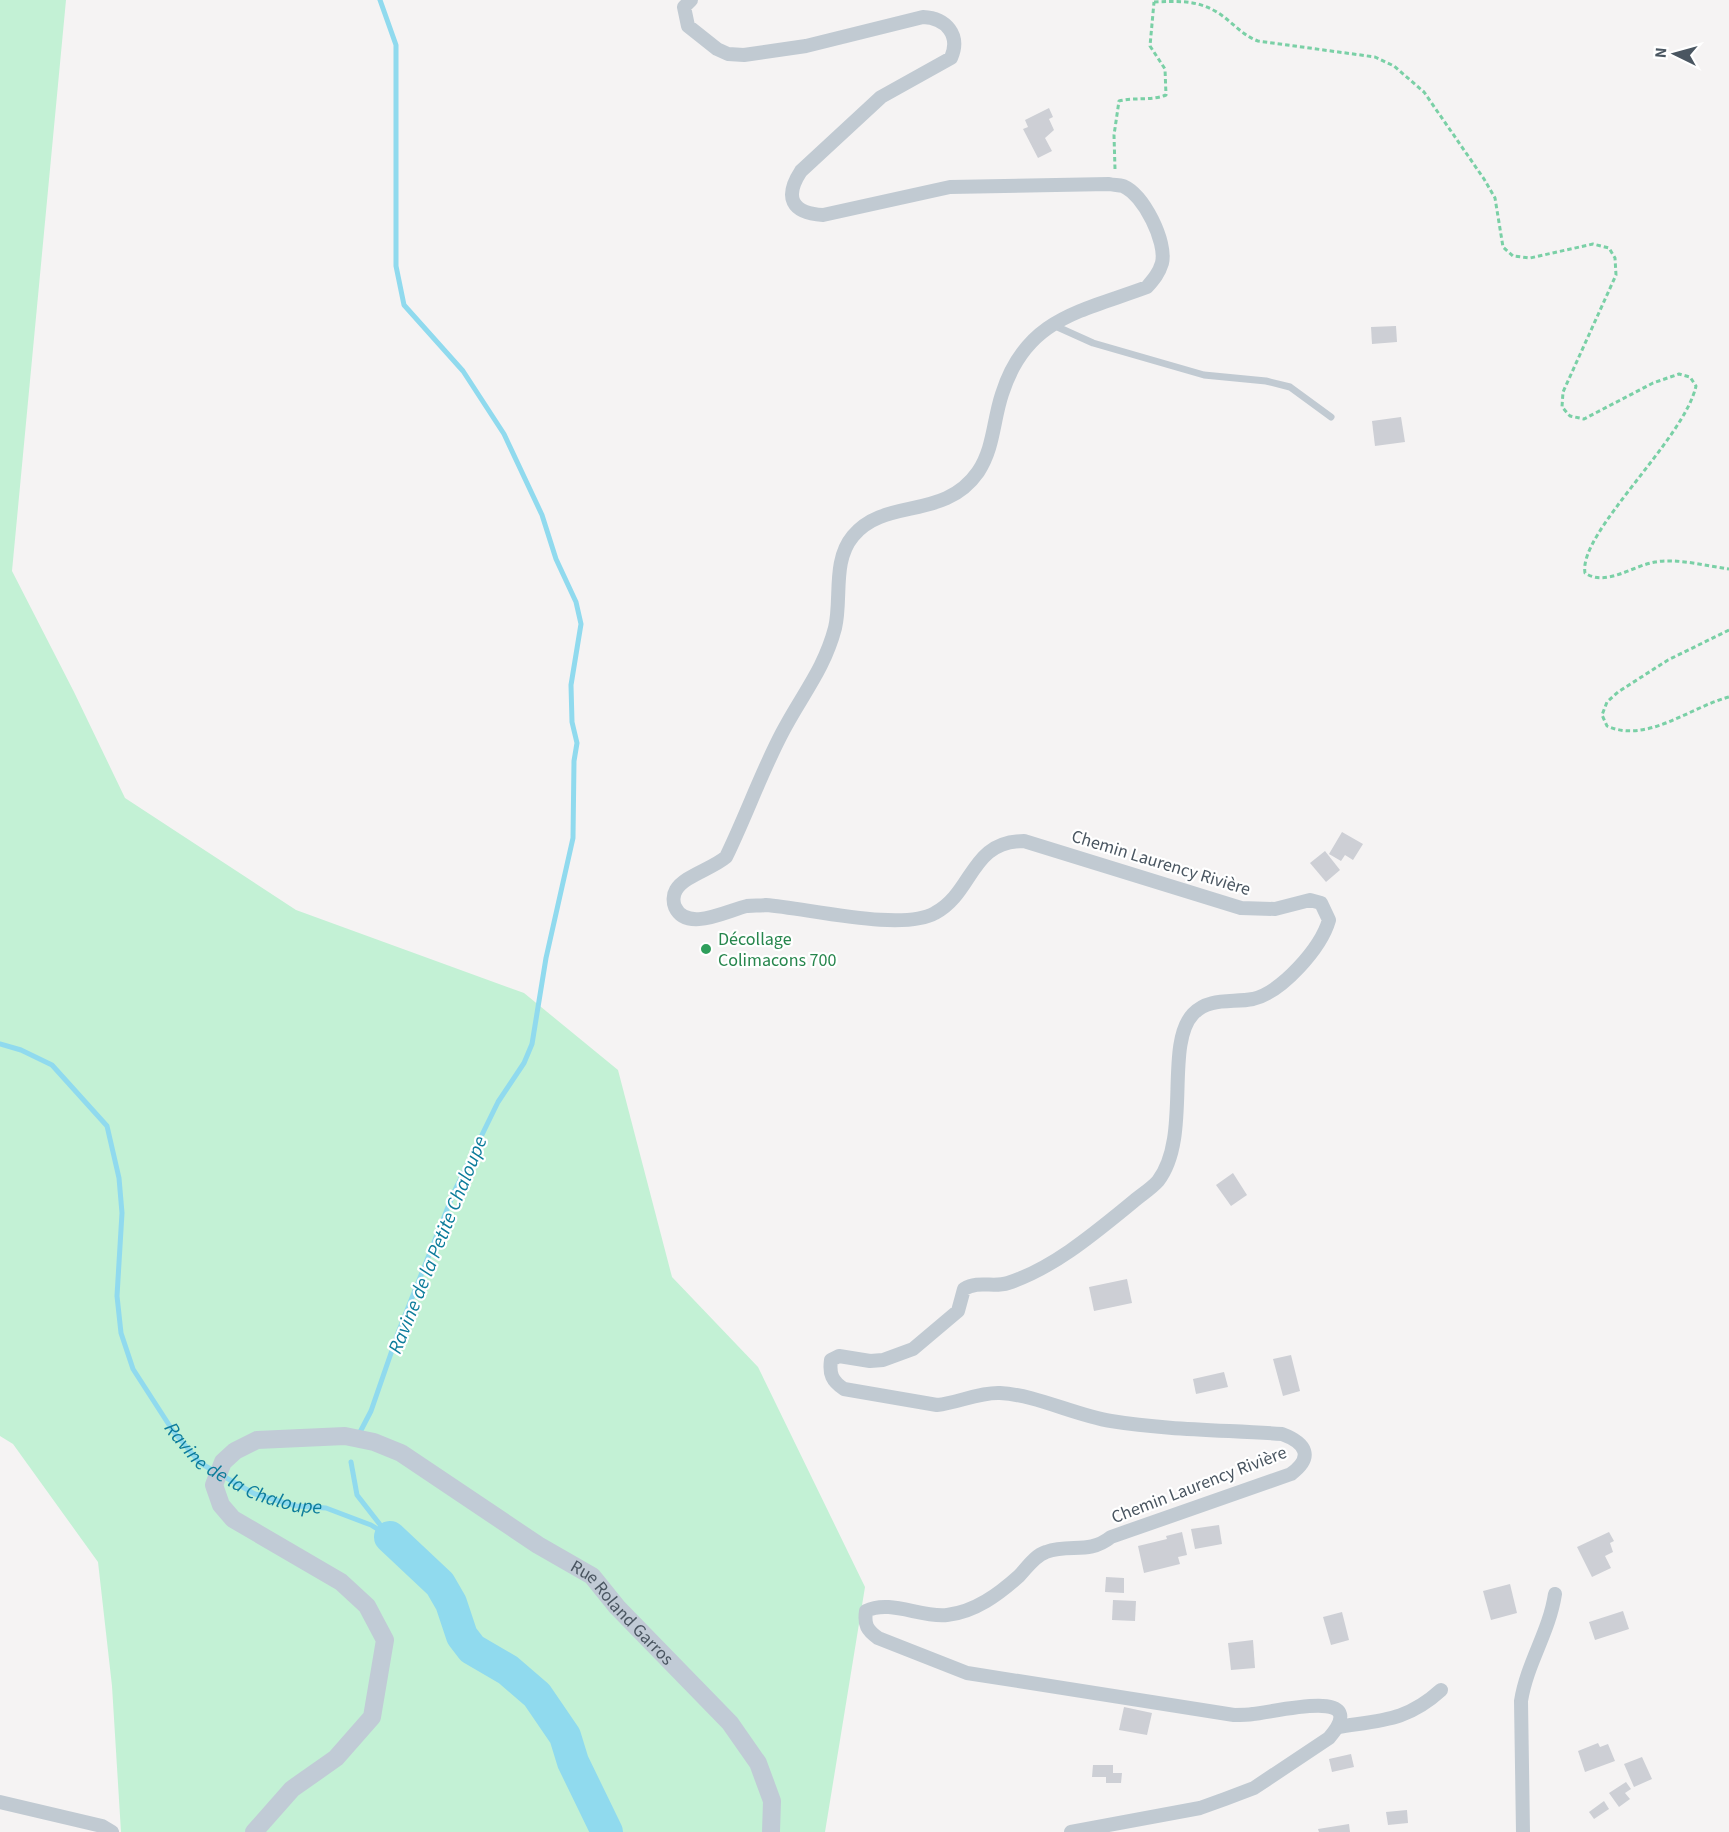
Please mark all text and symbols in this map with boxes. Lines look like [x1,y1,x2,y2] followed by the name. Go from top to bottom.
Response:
[1645,24,1705,84] north arrow
[1650,47,1672,59] text: N
[1068,824,1254,902] street label: Chemin Laurency Rivière
[718,927,837,973] place label: Décollage Colimacons 700
[699,942,713,956] marker: Décollage Colimacons 700
[381,1132,495,1358] water label: Ravine de la Petite Chaloupe
[157,1417,323,1522] water label: Ravine de la Chaloupe
[1108,1440,1290,1530] street label: Chemin Laurency Rivière
[566,1554,680,1671] street label: Rue Roland Garros

